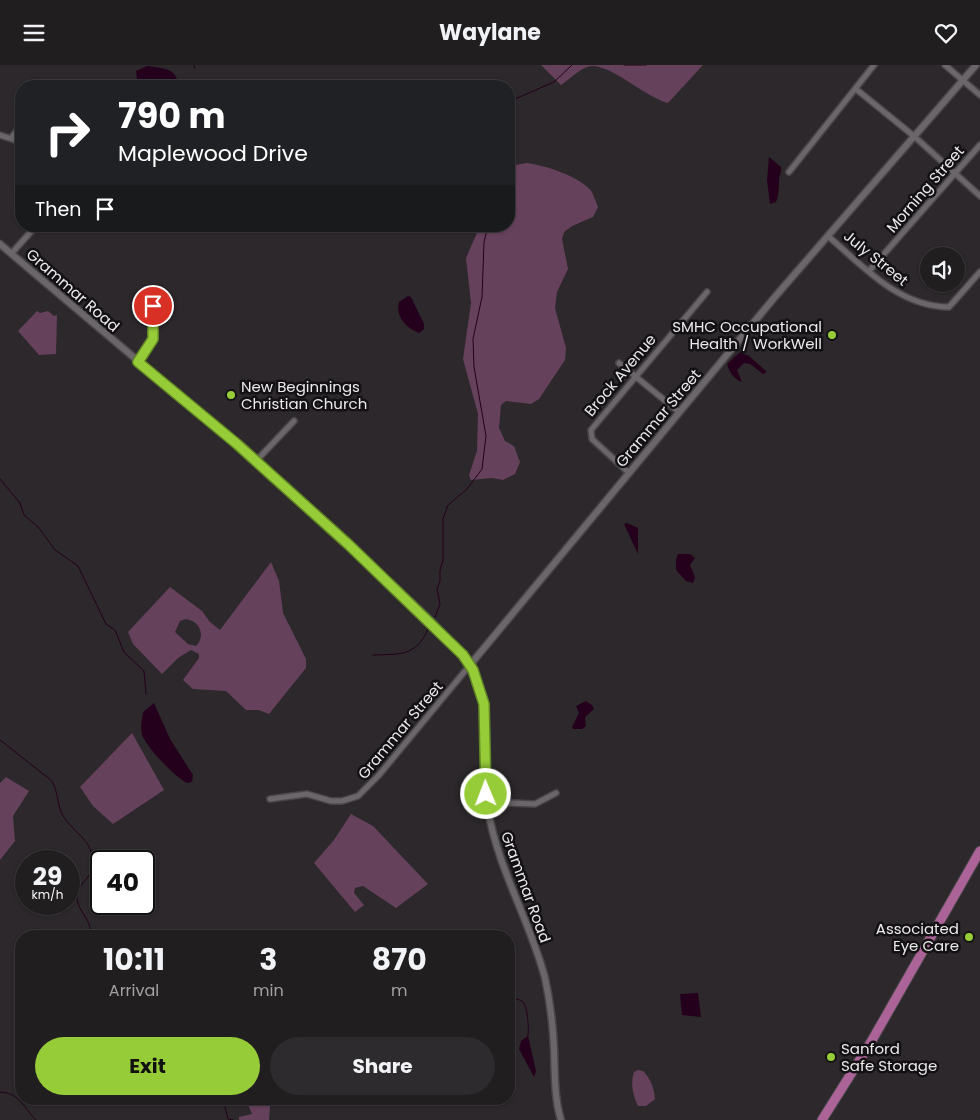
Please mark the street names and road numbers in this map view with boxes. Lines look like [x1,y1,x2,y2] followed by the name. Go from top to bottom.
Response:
[881,141,969,237] street label: Morning Street
[839,225,913,291] street label: July Street
[22,244,124,336] street label: Grammar Road
[579,329,661,421] street label: Brock Avenue
[611,365,705,471] street label: Grammar Street
[353,677,447,783] street label: Grammar Street
[496,828,556,946] street label: Grammar Road

